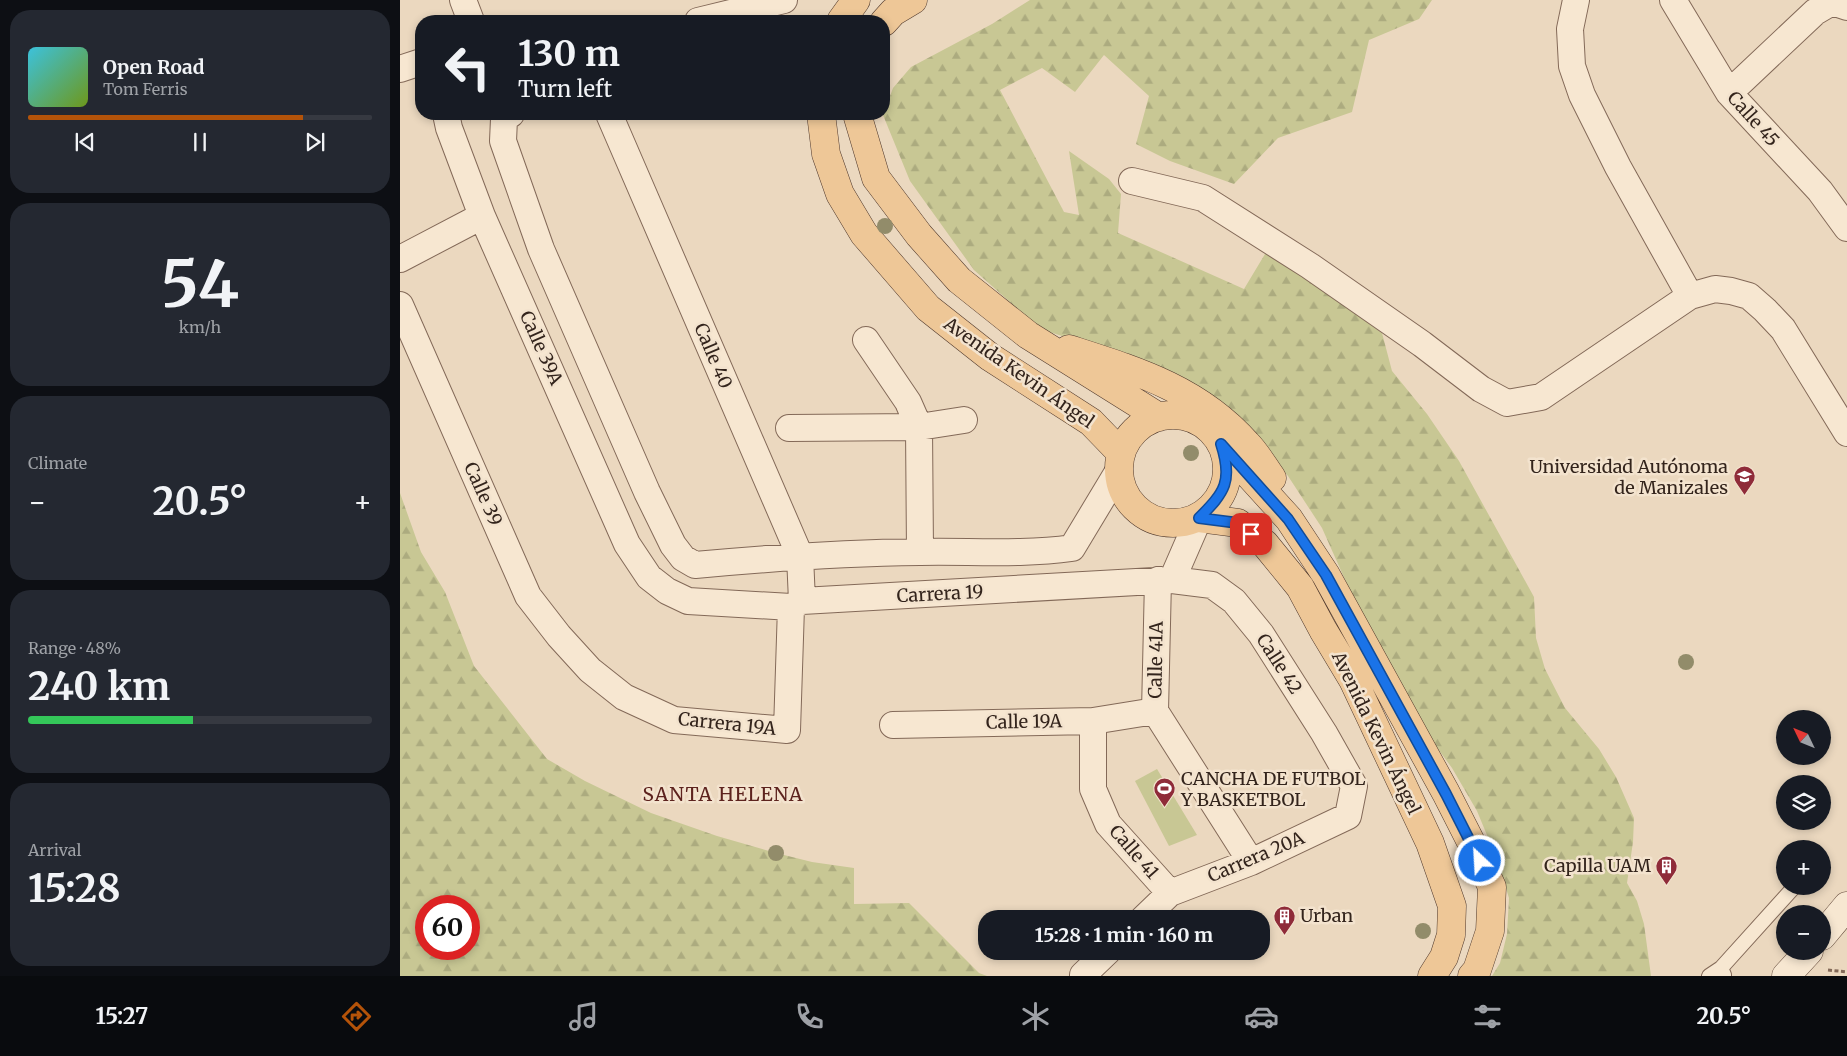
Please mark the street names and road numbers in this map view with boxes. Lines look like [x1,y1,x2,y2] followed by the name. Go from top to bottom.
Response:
[1723,86,1784,151] street label: Calle 45
[515,307,568,389] street label: Calle 39A
[939,312,1099,433] street label: Avenida Kevin Ángel
[689,320,738,392] street label: Calle 40
[459,458,508,529] street label: Calle 39
[896,580,984,607] street label: Carrera 19
[1143,621,1168,699] street label: Calle 41A
[1251,629,1307,698] street label: Calle 42
[1327,647,1426,818] street label: Avenida Kevin Ángel
[677,707,778,740] street label: Carrera 19A
[986,709,1063,734] street label: Calle 19A
[1105,820,1164,884] street label: Calle 41
[1204,826,1308,887] street label: Carrera 20A

